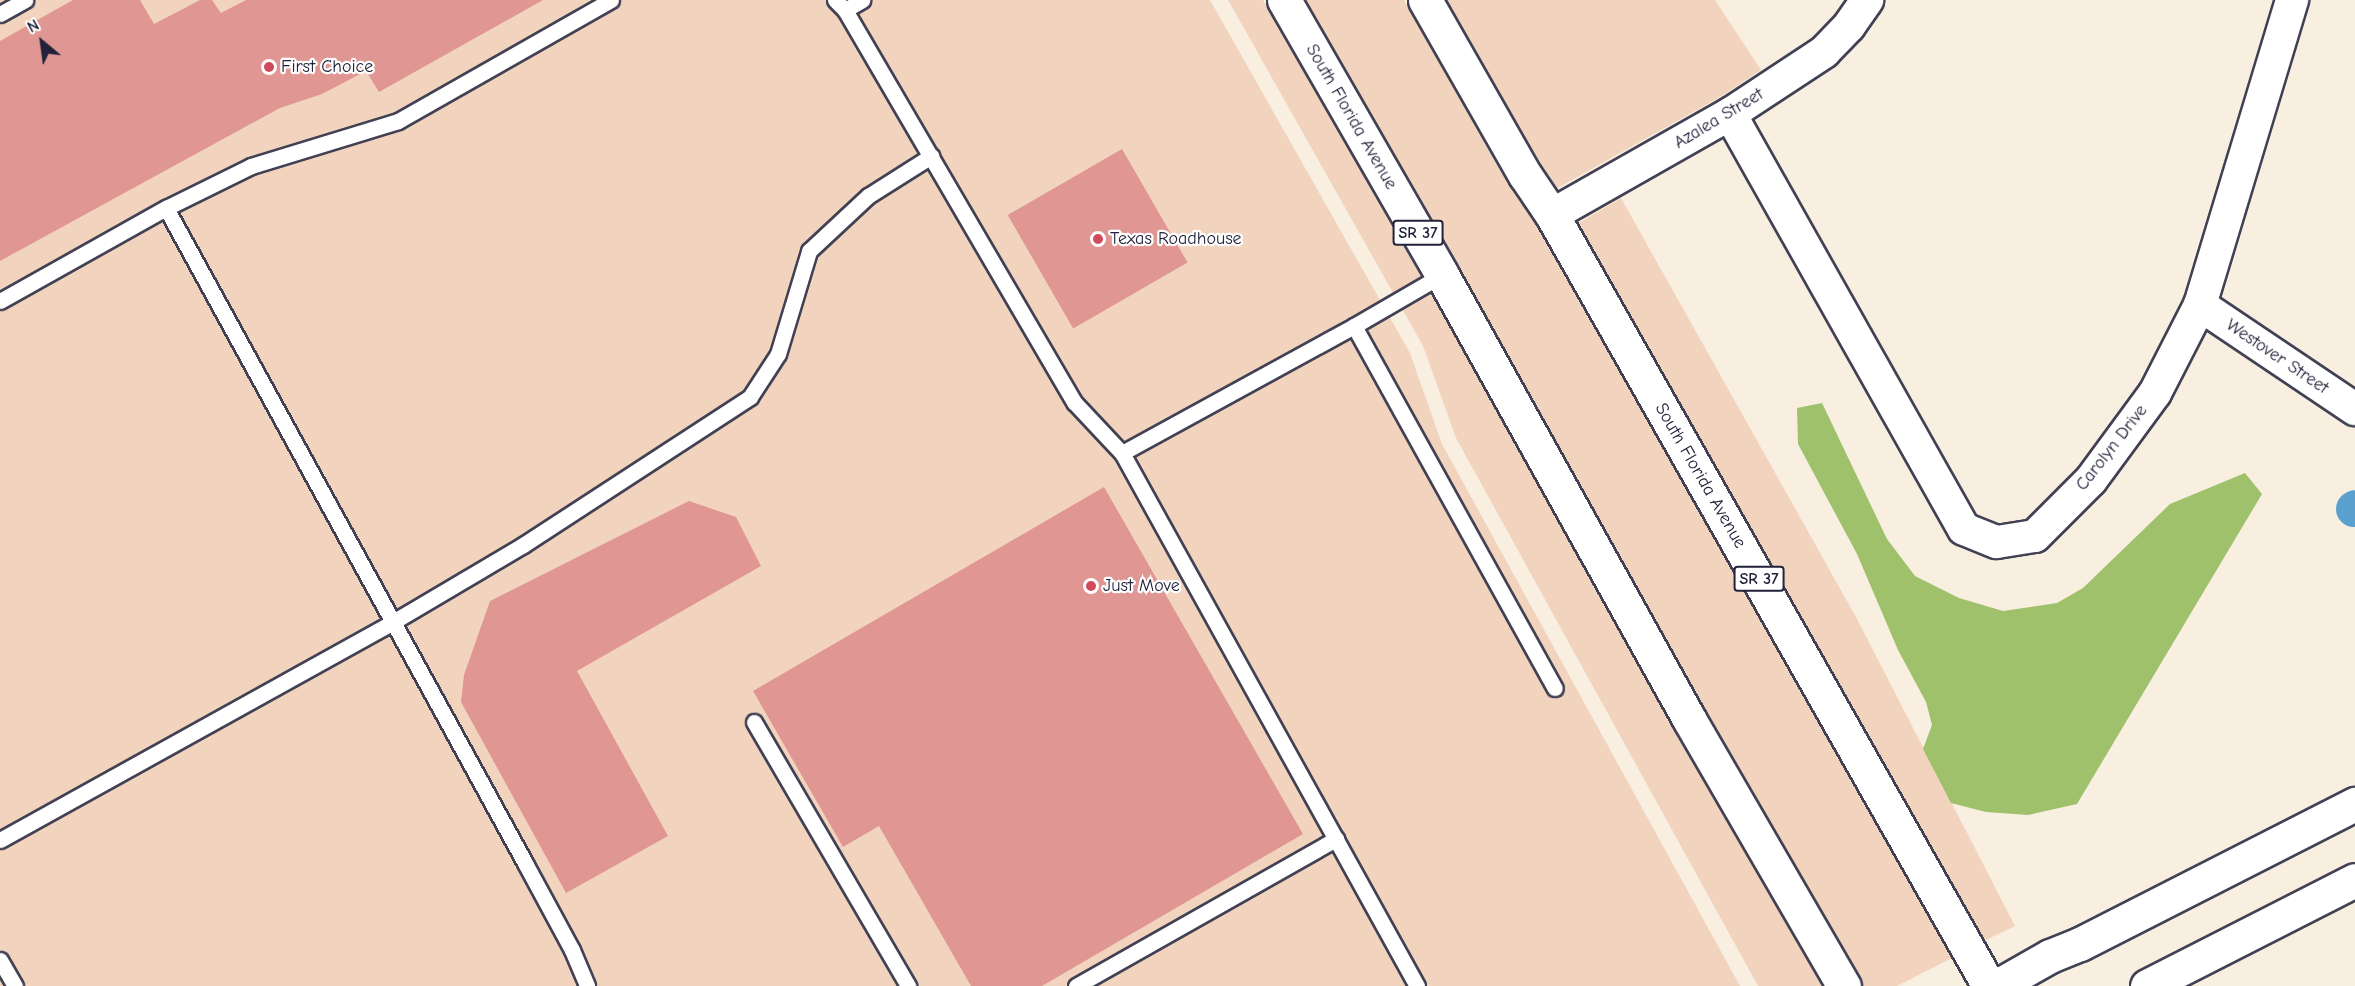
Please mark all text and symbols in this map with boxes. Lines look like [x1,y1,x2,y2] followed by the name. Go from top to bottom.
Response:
[12,12,72,72] north arrow
[24,16,42,37] text: N
[1301,41,1401,193] street label: South Florida Avenue
[281,56,373,78] place label: First Choice
[262,60,276,74] marker: First Choice
[1670,84,1768,154] street label: Azalea Street
[1392,220,1444,246] road number: SR 37
[1110,228,1242,250] place label: Texas Roadhouse
[1091,232,1105,246] marker: Texas Roadhouse
[2222,315,2332,399] street label: Westover Street
[1650,400,1750,552] street label: South Florida Avenue
[2072,401,2152,495] street label: Carolyn Drive
[1734,566,1784,592] road number: SR 37
[1103,575,1180,597] place label: Just Move
[1084,579,1098,593] marker: Just Move

